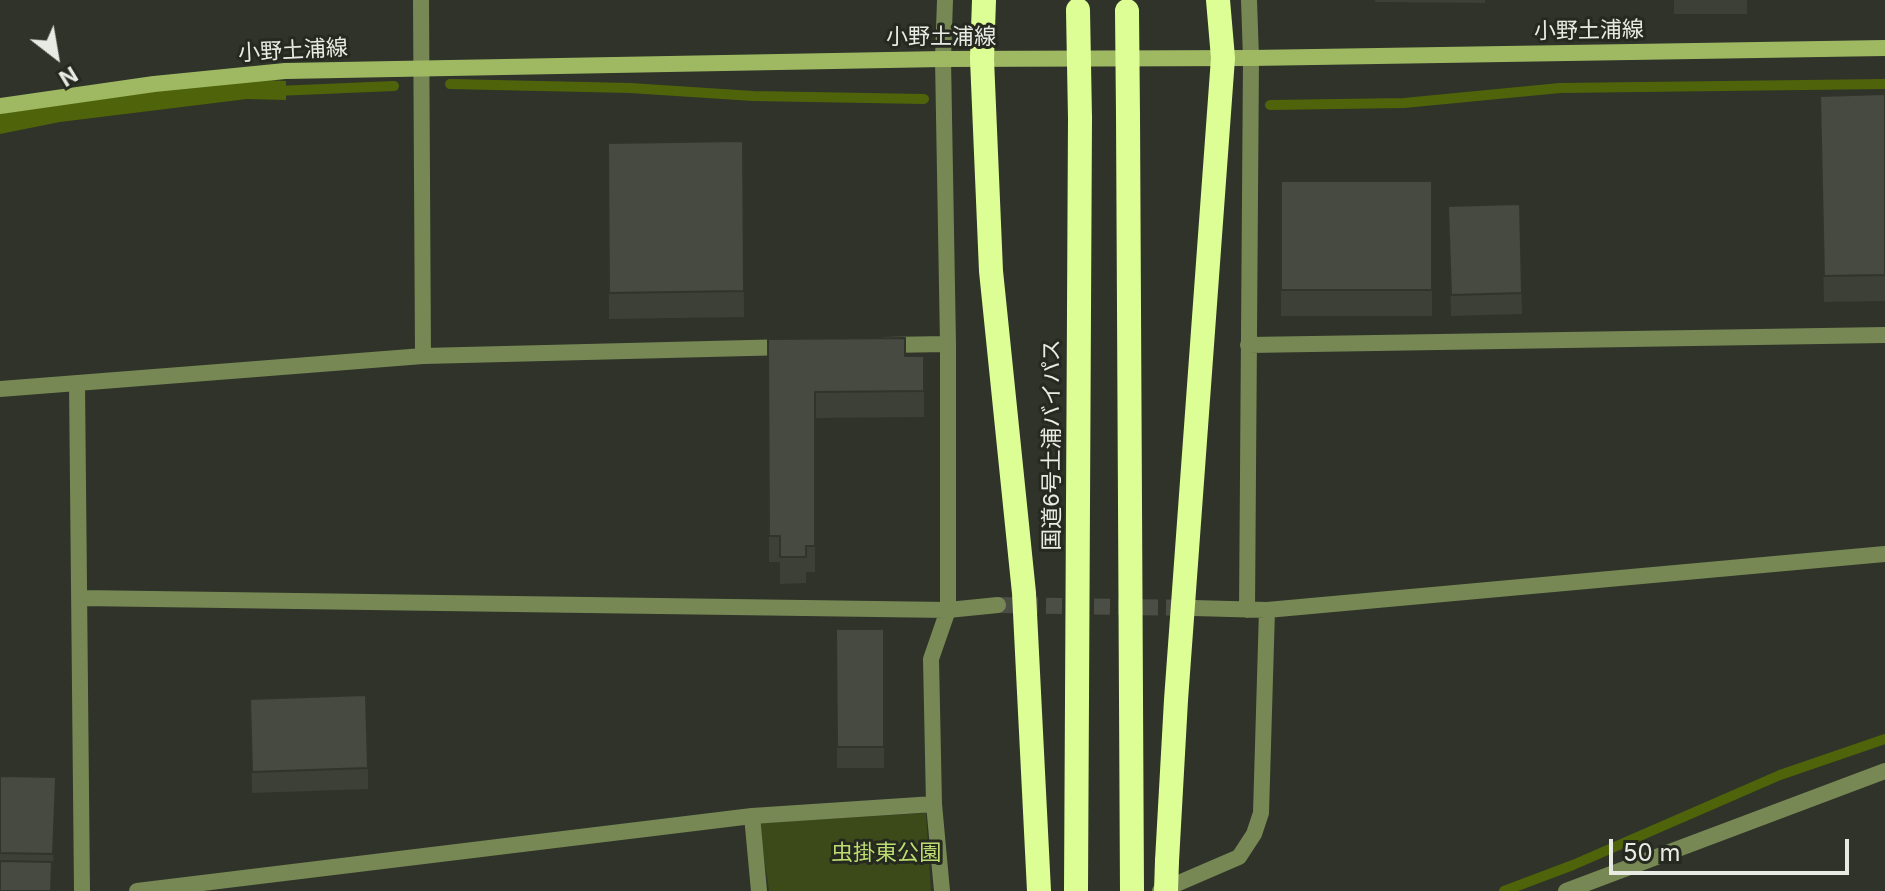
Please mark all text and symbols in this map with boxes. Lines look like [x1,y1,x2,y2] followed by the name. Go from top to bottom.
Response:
[16,16,96,96] north arrow
[1534,17,1644,45] street label: 小野土浦線
[886,24,996,50] street label: 小野土浦線
[237,35,349,67] street label: 小野土浦線
[54,61,82,92] text: N
[1039,339,1065,551] street label: 国道6号土浦バイパス
[1613,823,1853,873] scale bar
[1623,838,1681,867] text: 50 m
[831,840,941,866] park label: 虫掛東公園

